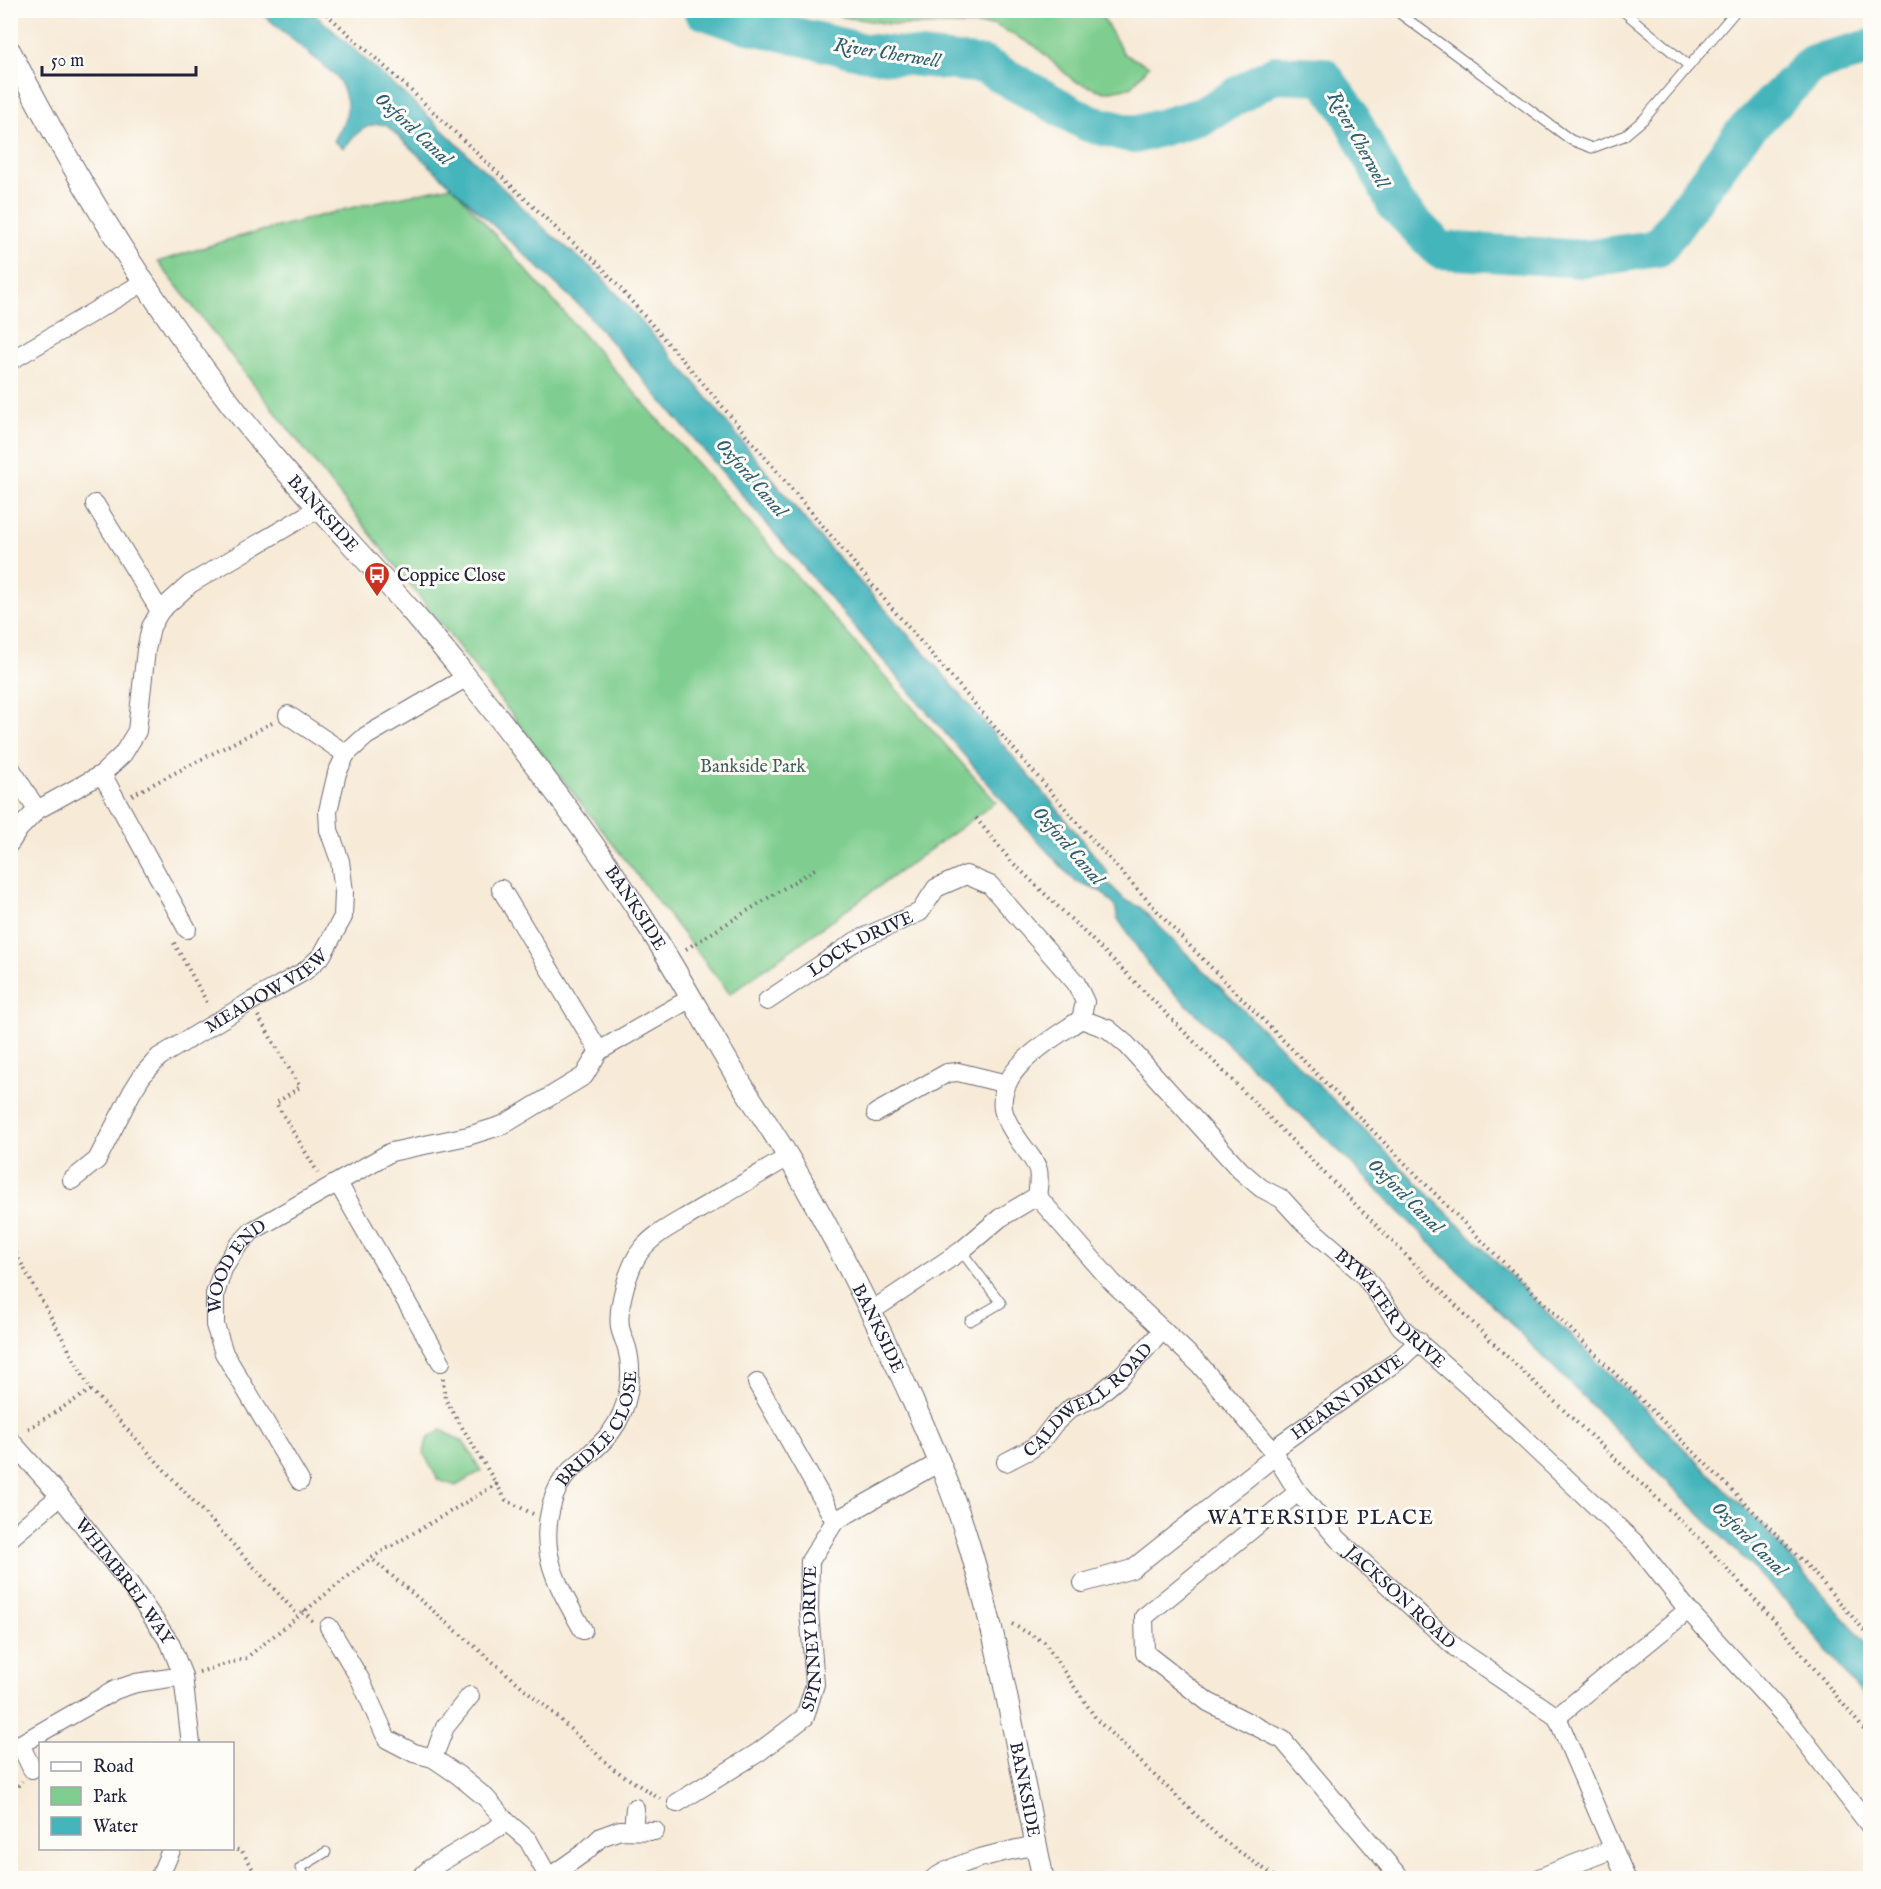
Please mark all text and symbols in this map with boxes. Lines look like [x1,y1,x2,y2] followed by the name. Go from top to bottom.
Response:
[832,33,944,75] water label: River Cherwell
[42,39,196,77] scale bar
[51,50,84,73] text: 50 m
[369,87,459,173] water label: Oxford Canal
[1321,87,1396,195] water label: River Cherwell
[710,433,794,525] water label: Oxford Canal
[281,471,363,558] street label: BANKSIDE
[362,560,392,598] bus stop icon: Coppice Close
[397,565,506,588] place label: Coppice Close
[700,756,806,779] park label: Bankside Park
[1027,801,1111,893] water label: Oxford Canal
[599,862,671,955] street label: BANKSIDE
[804,907,917,983] street label: LOCK DRIVE
[201,945,334,1039] street label: MEADOW VIEW
[1362,1153,1450,1241] water label: Oxford Canal
[205,1215,271,1313] street label: WOOD END
[1329,1245,1450,1374] street label: BYWATER DRIVE
[846,1280,908,1377] street label: BANKSIDE
[1020,1339,1158,1464] street label: CALDWELL ROAD
[1287,1350,1409,1446] street label: HEARN DRIVE
[551,1370,643,1492] street label: BRIDLE CLOSE
[1706,1496,1794,1584] water label: Oxford Canal
[1207,1505,1435,1532] district label: WATERSIDE PLACE
[69,1514,178,1650] street label: WHIMBREL WAY
[1338,1540,1460,1655] street label: JACKSON ROAD
[797,1565,828,1715] street label: SPINNEY DRIVE
[1003,1740,1044,1839] street label: BANKSIDE
[39,1742,234,1850] legend
[93,1756,134,1779] text: Road
[93,1786,128,1809] text: Park
[93,1816,138,1839] text: Water

